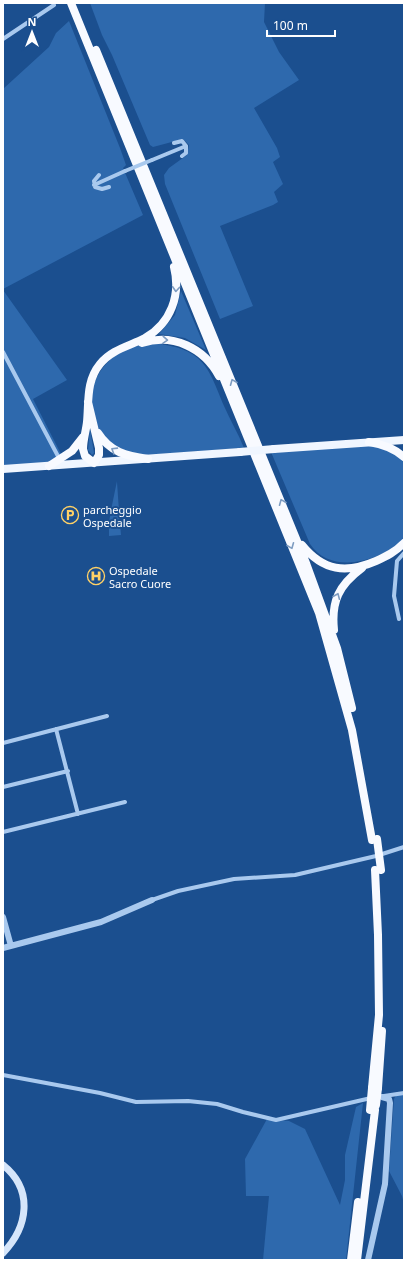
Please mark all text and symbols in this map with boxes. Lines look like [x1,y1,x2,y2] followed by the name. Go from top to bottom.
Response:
[12,12,52,52] north arrow
[267,12,335,38] scale bar
[28,14,36,29] text: N
[273,17,308,34] text: 100 m
[172,286,181,292] one-way arrow
[162,336,168,345] one-way arrow
[230,378,238,385] one-way arrow
[111,447,118,454] one-way arrow
[279,499,287,507] one-way arrow
[83,502,142,530] place label: parcheggio Ospedale
[60,505,80,525] parking icon: parcheggio Ospedale
[287,543,295,550] one-way arrow
[109,563,171,591] place label: Ospedale Sacro Cuore
[86,566,106,586] hospital icon: Ospedale Sacro Cuore
[333,593,341,600] one-way arrow

